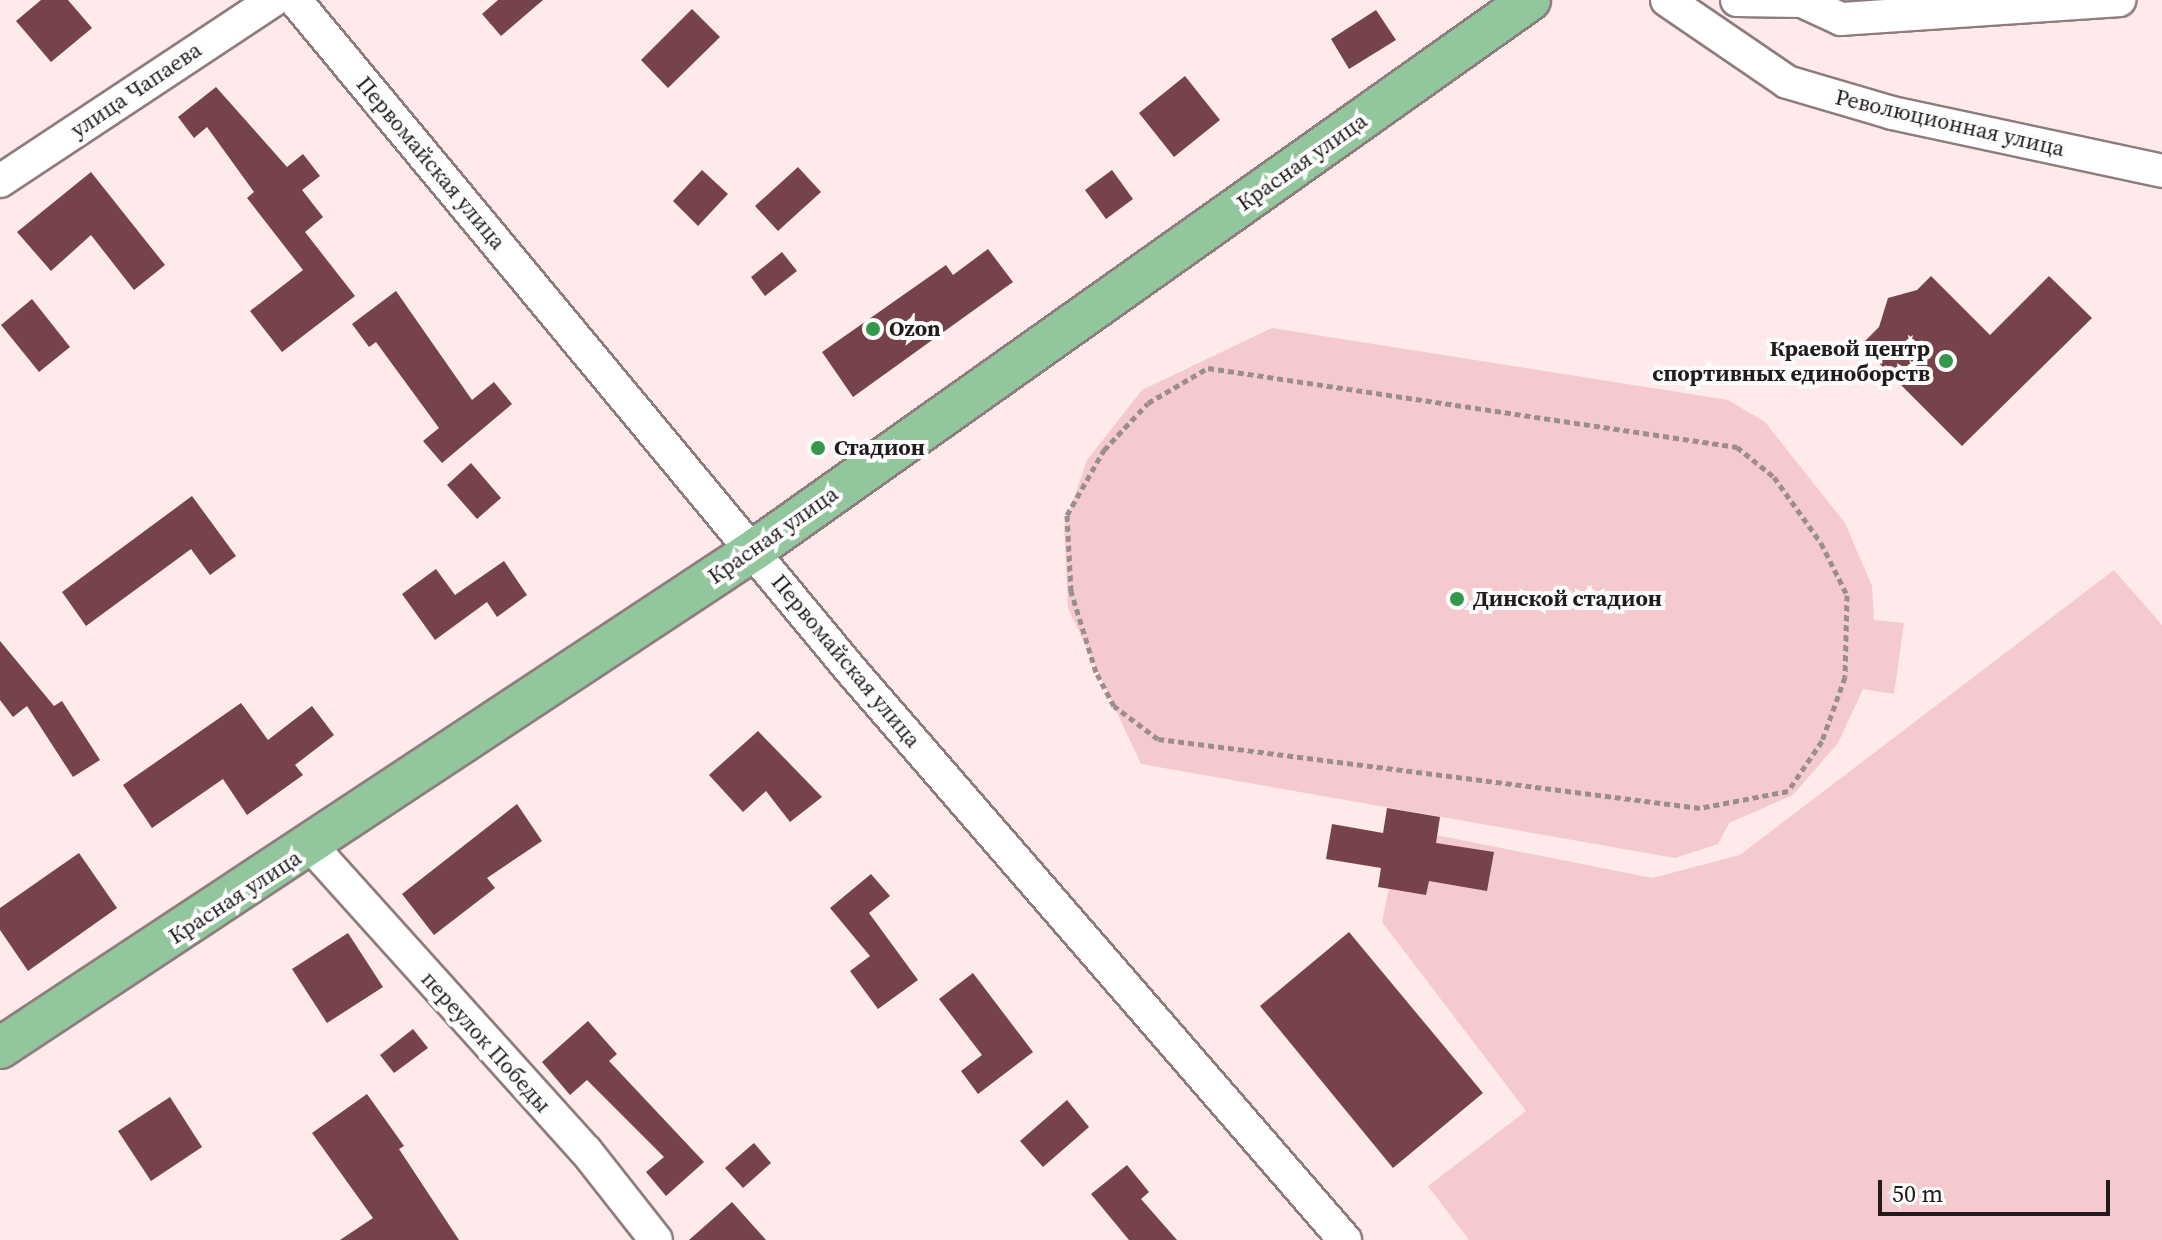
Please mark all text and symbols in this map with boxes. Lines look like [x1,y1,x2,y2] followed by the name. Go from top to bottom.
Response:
[66,37,206,143] street label: улица Чапаева
[351,71,511,255] street label: Первомайская улица
[1833,84,2067,162] street label: Революционная улица
[1232,108,1372,216] street label: Красная улица
[889,316,941,342] place label: Ozon
[864,320,882,338] marker: Ozon
[1652,335,1930,386] place label: Краевой центр спортивных единоборств
[1937,352,1955,370] marker: Краевой центр спортивных единоборств
[834,435,925,461] place label: Стадион
[809,439,827,457] marker: Стадион
[703,481,843,589] street label: Красная улица
[766,569,926,753] street label: Первомайская улица
[1473,586,1662,612] place label: Динской стадион
[1448,590,1466,608] marker: Динской стадион
[164,844,306,950] street label: Красная улица
[416,966,556,1118] street label: переулок Победы
[1882,1164,2114,1214] scale bar
[1892,1177,1943,1210] text: 50 m

